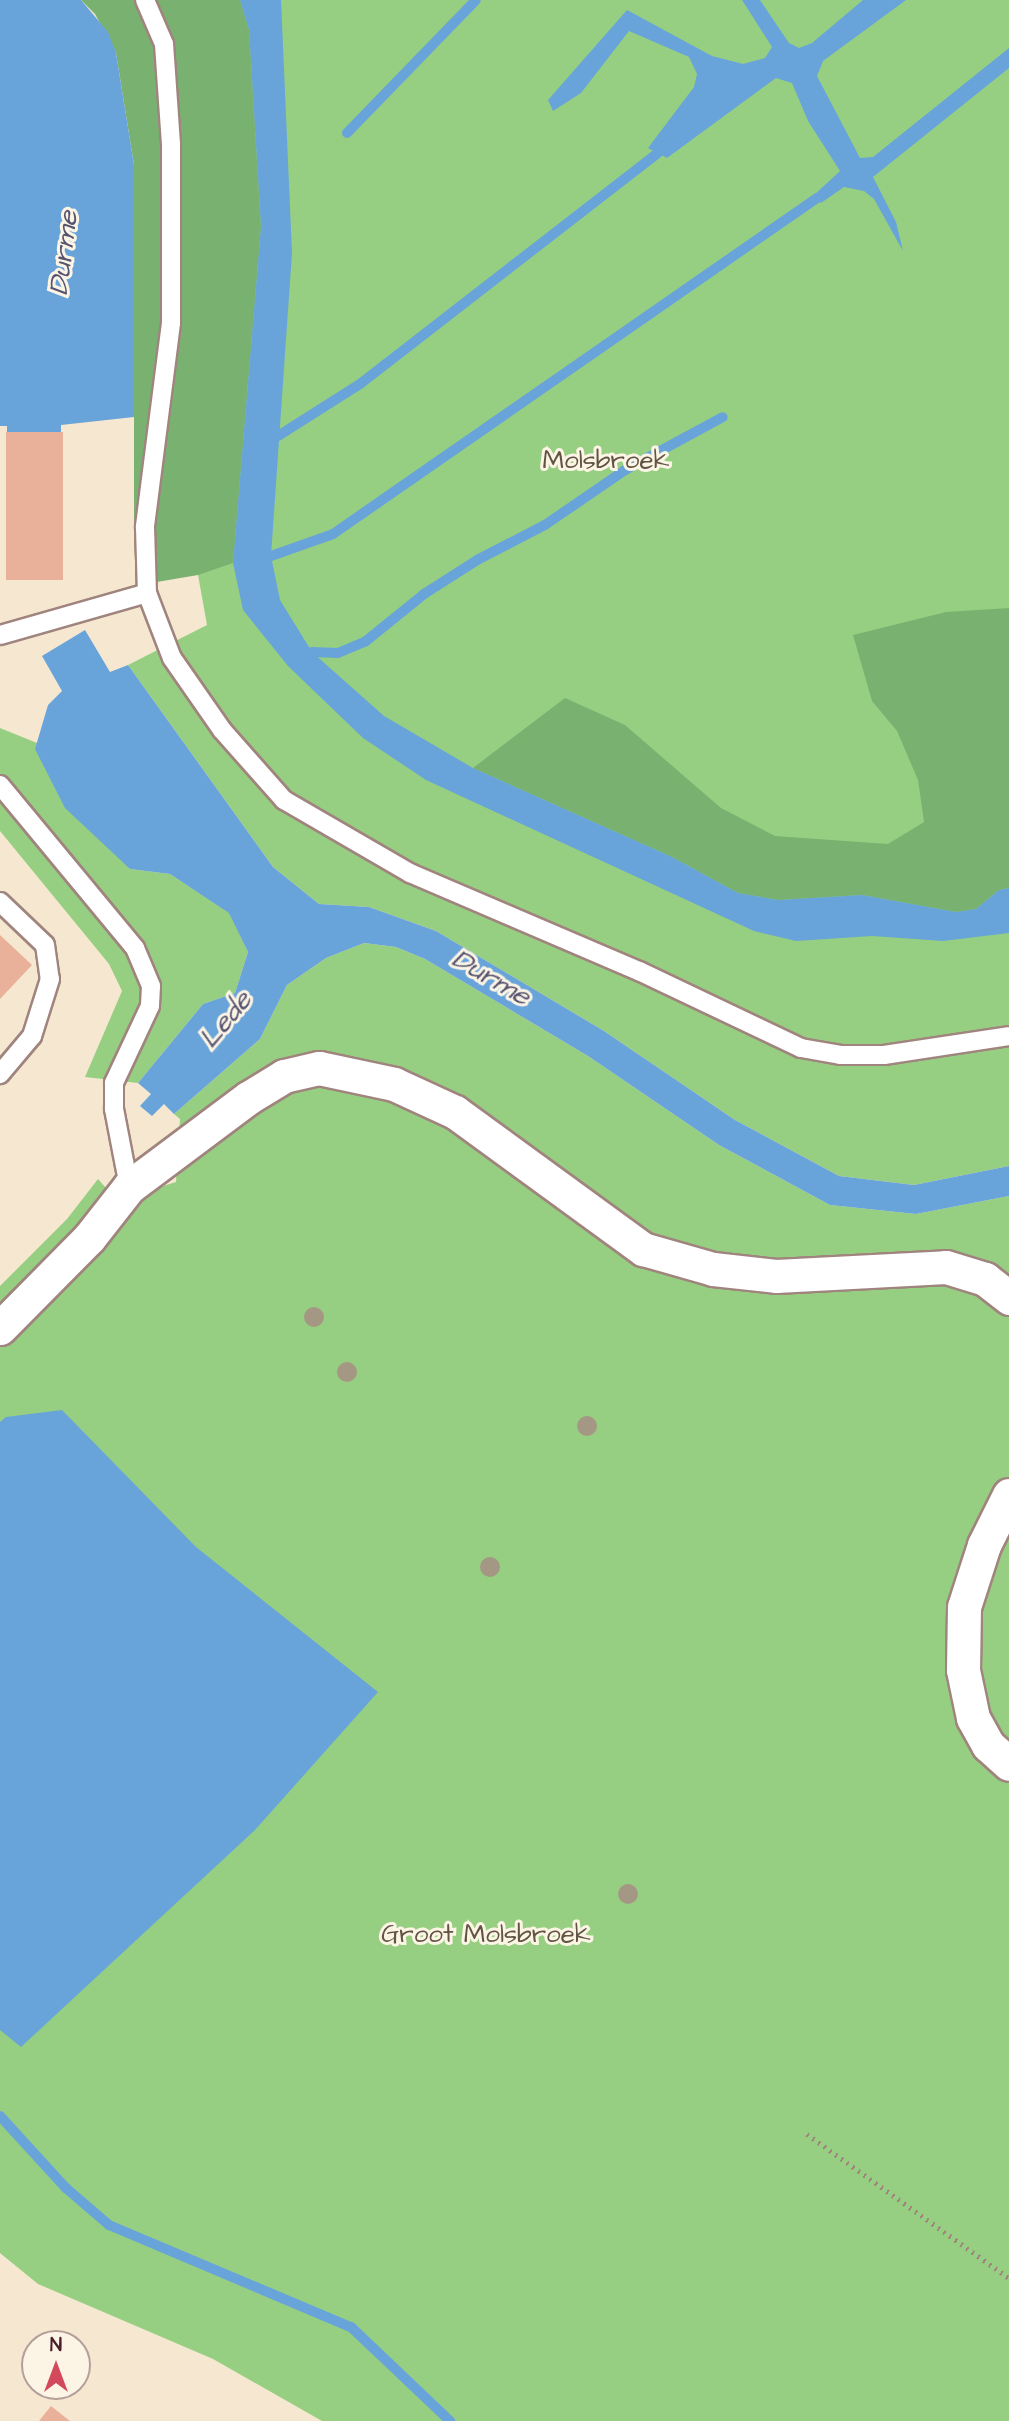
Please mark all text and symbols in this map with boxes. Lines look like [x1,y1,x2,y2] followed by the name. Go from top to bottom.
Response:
[42,209,86,297] water label: Durme
[543,445,669,477] park label: Molsbroek
[446,942,536,1014] water label: Durme
[193,985,259,1055] water label: Lede
[381,1919,591,1951] park label: Groot Molsbroek
[21,2330,91,2400] north arrow
[50,2332,62,2359] text: N

